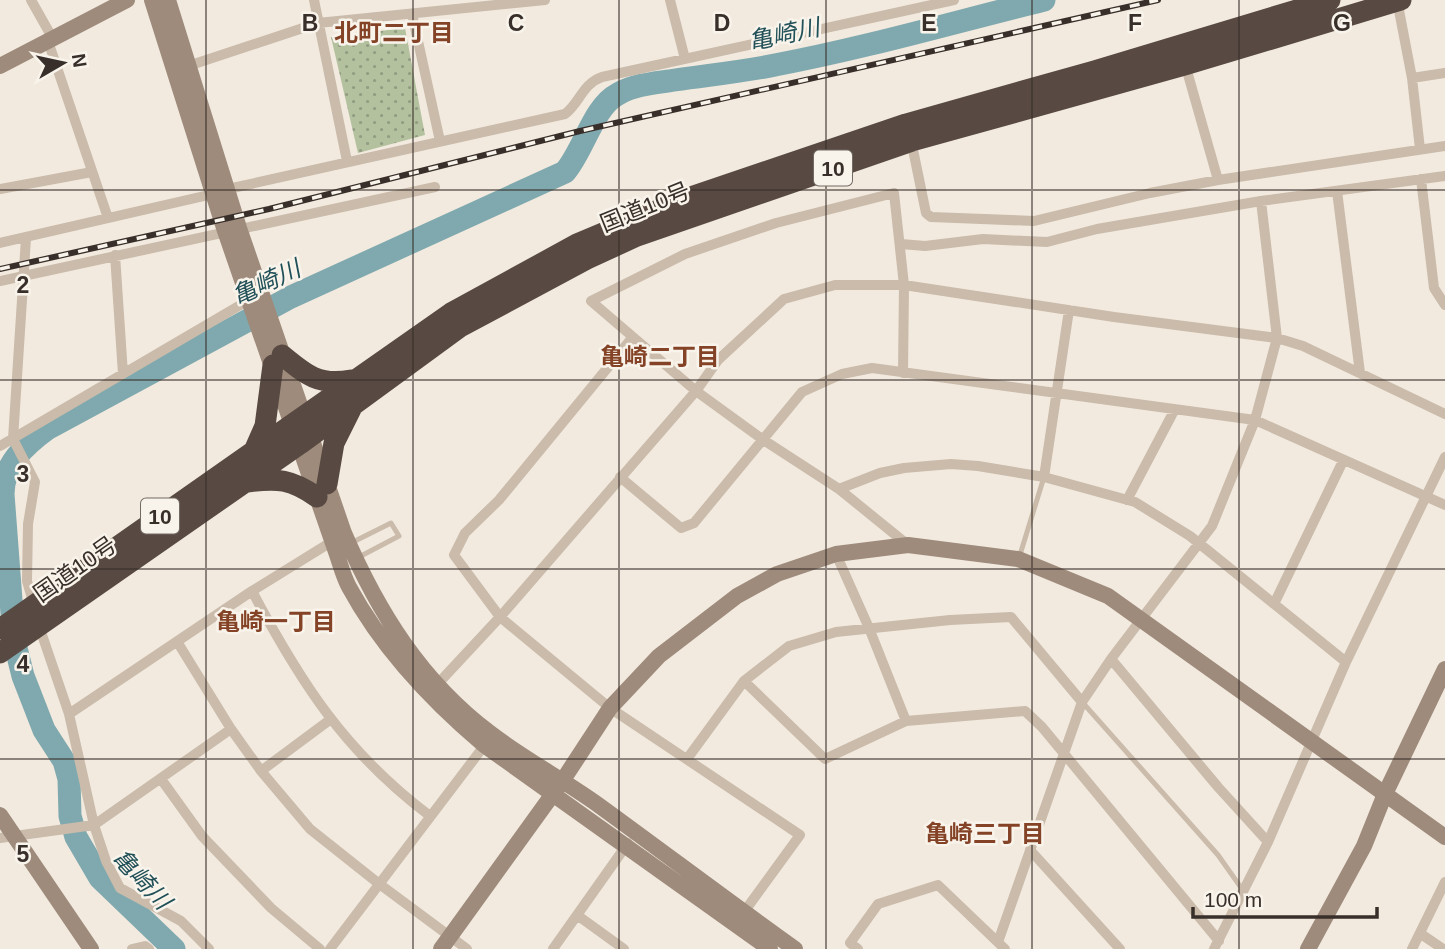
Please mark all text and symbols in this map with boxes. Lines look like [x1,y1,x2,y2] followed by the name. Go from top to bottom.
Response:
[302,10,318,36] text: B
[508,10,524,36] text: C
[714,10,730,36] text: D
[921,10,937,36] text: E
[1128,10,1142,36] text: F
[1333,10,1351,36] text: G
[746,13,825,55] water label: 亀崎川
[334,19,454,46] district label: 北町二丁目
[28,28,98,98] north arrow
[68,52,91,69] text: N
[814,150,852,186] road number: 10
[596,177,694,237] street label: 国道10号
[228,253,307,309] water label: 亀崎川
[17,272,29,298] text: 2
[600,343,720,370] district label: 亀崎二丁目
[17,461,29,487] text: 3
[141,498,179,534] road number: 10
[29,531,121,607] street label: 国道10号
[216,608,336,635] district label: 亀崎一丁目
[17,651,30,677] text: 4
[925,820,1045,847] district label: 亀崎三丁目
[17,841,30,867] text: 5
[108,843,178,917] water label: 亀崎川
[1193,876,1377,920] scale bar
[1204,888,1262,911] text: 100 m

